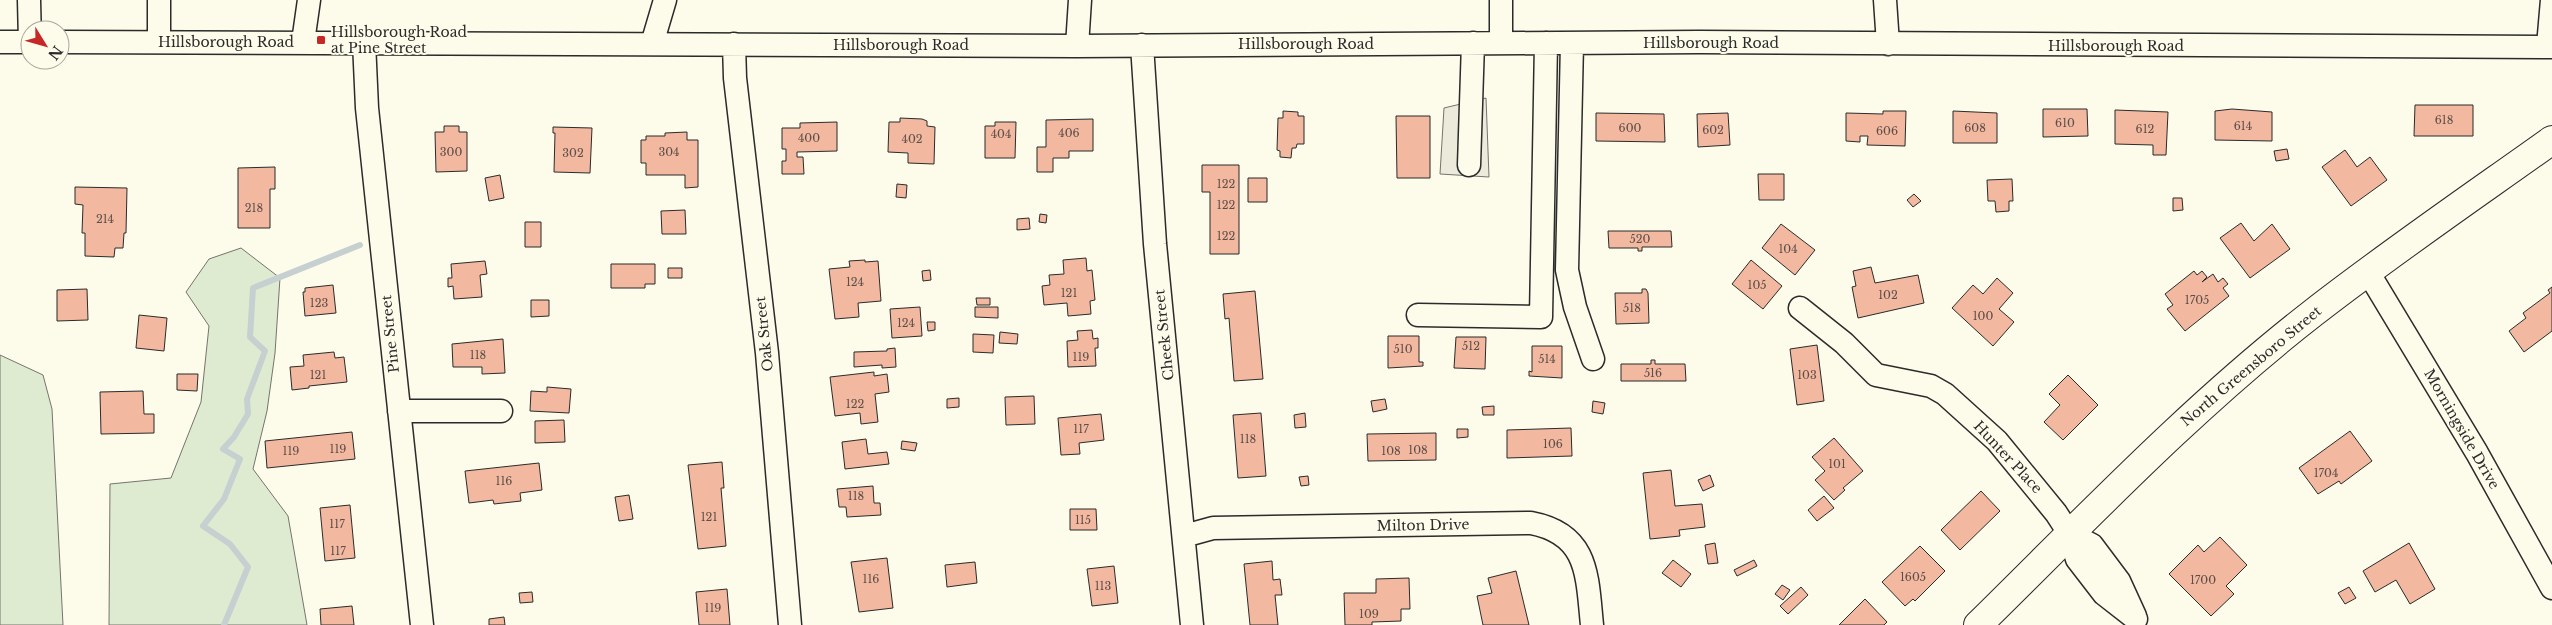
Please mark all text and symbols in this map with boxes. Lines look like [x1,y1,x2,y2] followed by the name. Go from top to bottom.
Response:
[20,20,70,70] north arrow
[331,23,467,57] place label: Hillsborough Road at Pine Street
[158,33,294,51] street label: Hillsborough Road
[315,34,327,46] marker: Hillsborough Road at Pine Street
[1643,34,1779,52] street label: Hillsborough Road
[1238,35,1374,53] street label: Hillsborough Road
[833,36,969,54] street label: Hillsborough Road
[2048,37,2184,55] street label: Hillsborough Road
[44,42,67,63] text: N
[2435,113,2453,127] house number: 618
[2055,116,2075,130] house number: 610
[2234,119,2252,133] house number: 614
[1619,121,1642,135] house number: 600
[1964,121,1986,135] house number: 608
[2136,122,2155,136] house number: 612
[1702,123,1724,137] house number: 602
[1876,124,1898,138] house number: 606
[1058,126,1080,140] house number: 406
[991,127,1011,141] house number: 404
[798,131,820,145] house number: 400
[901,132,923,146] house number: 402
[440,145,462,159] house number: 300
[658,145,680,159] house number: 304
[562,146,584,160] house number: 302
[1217,177,1235,191] house number: 122
[1217,198,1235,212] house number: 122
[245,201,263,215] house number: 218
[96,212,114,226] house number: 214
[1217,229,1235,243] house number: 122
[1630,232,1651,246] house number: 520
[1778,242,1798,256] house number: 104
[846,275,864,289] house number: 124
[1747,278,1767,292] house number: 105
[1061,286,1077,300] house number: 121
[1150,288,1178,381] street label: Cheek Street
[1878,288,1898,302] house number: 102
[377,293,403,374] street label: Pine Street
[2185,293,2209,307] house number: 1705
[751,295,777,372] street label: Oak Street
[310,296,328,310] house number: 123
[1623,301,1641,315] house number: 518
[2177,301,2325,430] street label: North Greensboro Street
[1973,309,1993,323] house number: 100
[897,316,915,330] house number: 124
[1462,339,1480,353] house number: 512
[1393,342,1413,356] house number: 510
[470,348,486,362] house number: 118
[1073,350,1089,364] house number: 119
[1538,352,1556,366] house number: 514
[1644,366,1662,380] house number: 516
[2420,366,2504,492] street label: Morningside Drive
[310,368,326,382] house number: 121
[1797,368,1817,382] house number: 103
[846,397,864,411] house number: 122
[1970,417,2046,497] street label: Hunter Place
[1073,422,1089,436] house number: 117
[1240,432,1256,446] house number: 118
[1543,437,1563,451] house number: 106
[330,442,346,456] house number: 119
[1408,443,1428,457] house number: 108
[283,444,299,458] house number: 119
[1381,444,1401,458] house number: 108
[1828,457,1846,471] house number: 101
[2314,466,2338,480] house number: 1704
[496,474,512,488] house number: 116
[848,489,864,503] house number: 118
[701,510,717,524] house number: 121
[1075,513,1091,527] house number: 115
[1376,515,1470,535] street label: Milton Drive
[329,517,345,531] house number: 117
[330,544,346,558] house number: 117
[1900,570,1926,584] house number: 1605
[863,572,879,586] house number: 116
[2190,573,2216,587] house number: 1700
[1095,579,1112,593] house number: 113
[705,601,721,615] house number: 119
[1359,607,1379,621] house number: 109

